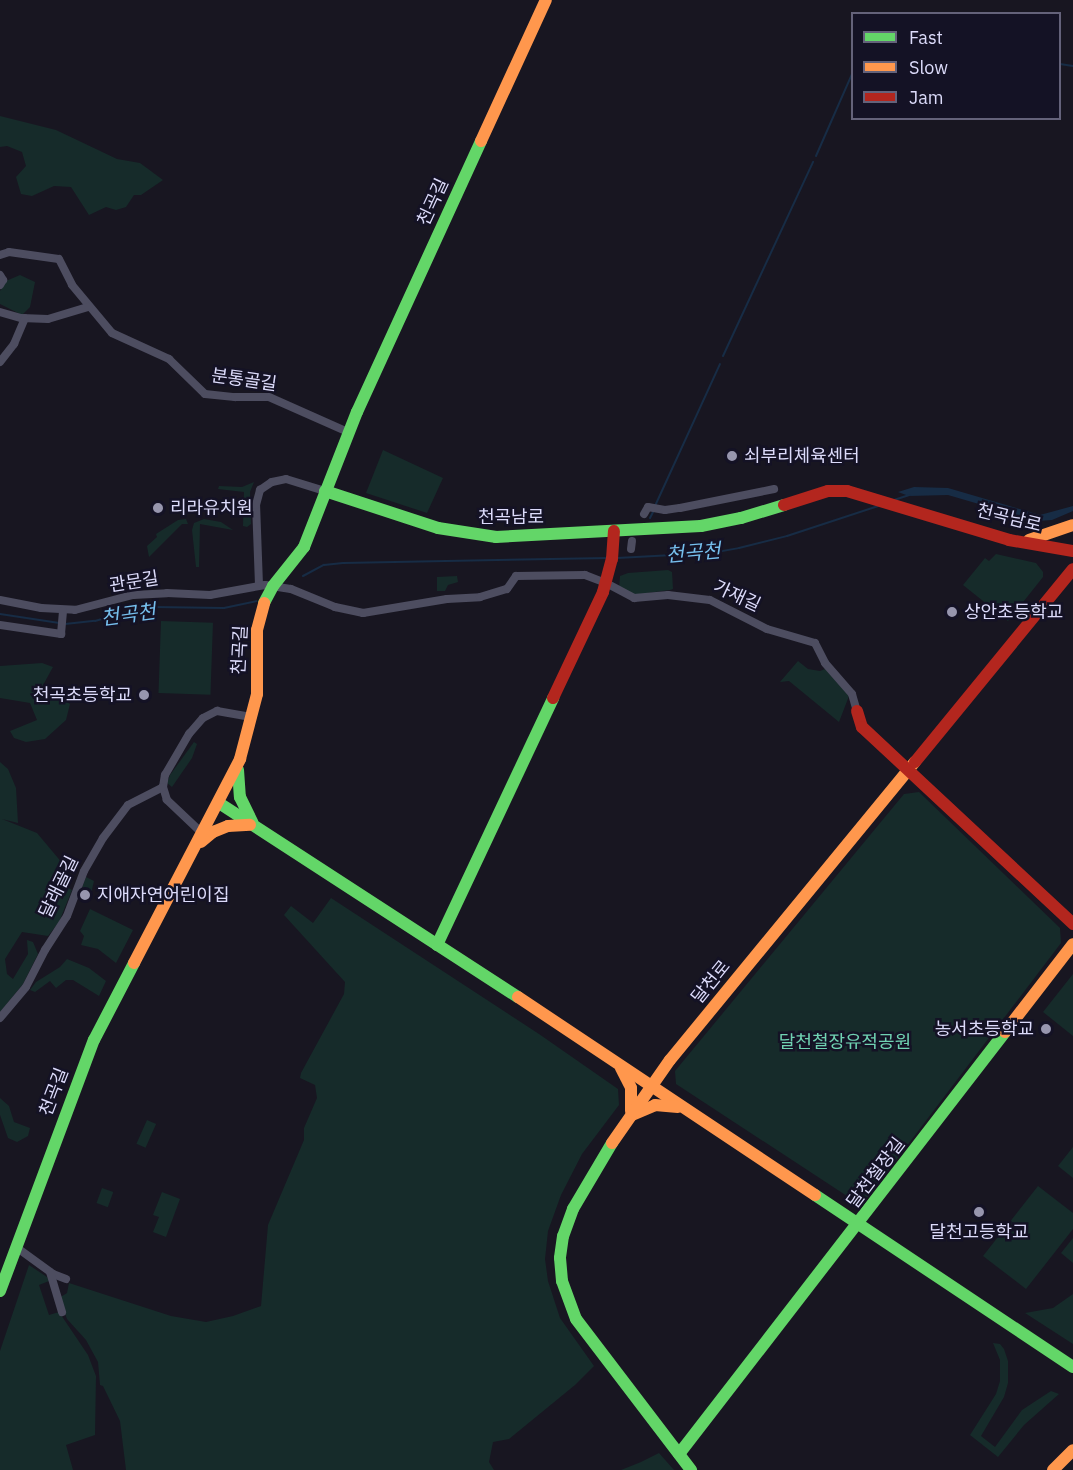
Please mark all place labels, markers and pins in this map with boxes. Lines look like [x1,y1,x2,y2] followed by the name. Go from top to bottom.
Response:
[744,445,860,467] place label: 쇠부리체육센터
[725,449,739,463] marker: 쇠부리체육센터
[170,497,253,519] place label: 리라유치원
[151,501,165,515] marker: 리라유치원
[964,601,1063,623] place label: 상안초등학교
[945,605,959,619] marker: 상안초등학교
[33,684,132,706] place label: 천곡초등학교
[137,688,151,702] marker: 천곡초등학교
[97,884,229,906] place label: 지애자연어린이집
[78,888,92,902] marker: 지애자연어린이집
[935,1018,1034,1040] place label: 농서초등학교
[1039,1022,1053,1036] marker: 농서초등학교
[972,1205,986,1219] marker: 달천고등학교
[929,1221,1029,1243] place label: 달천고등학교

